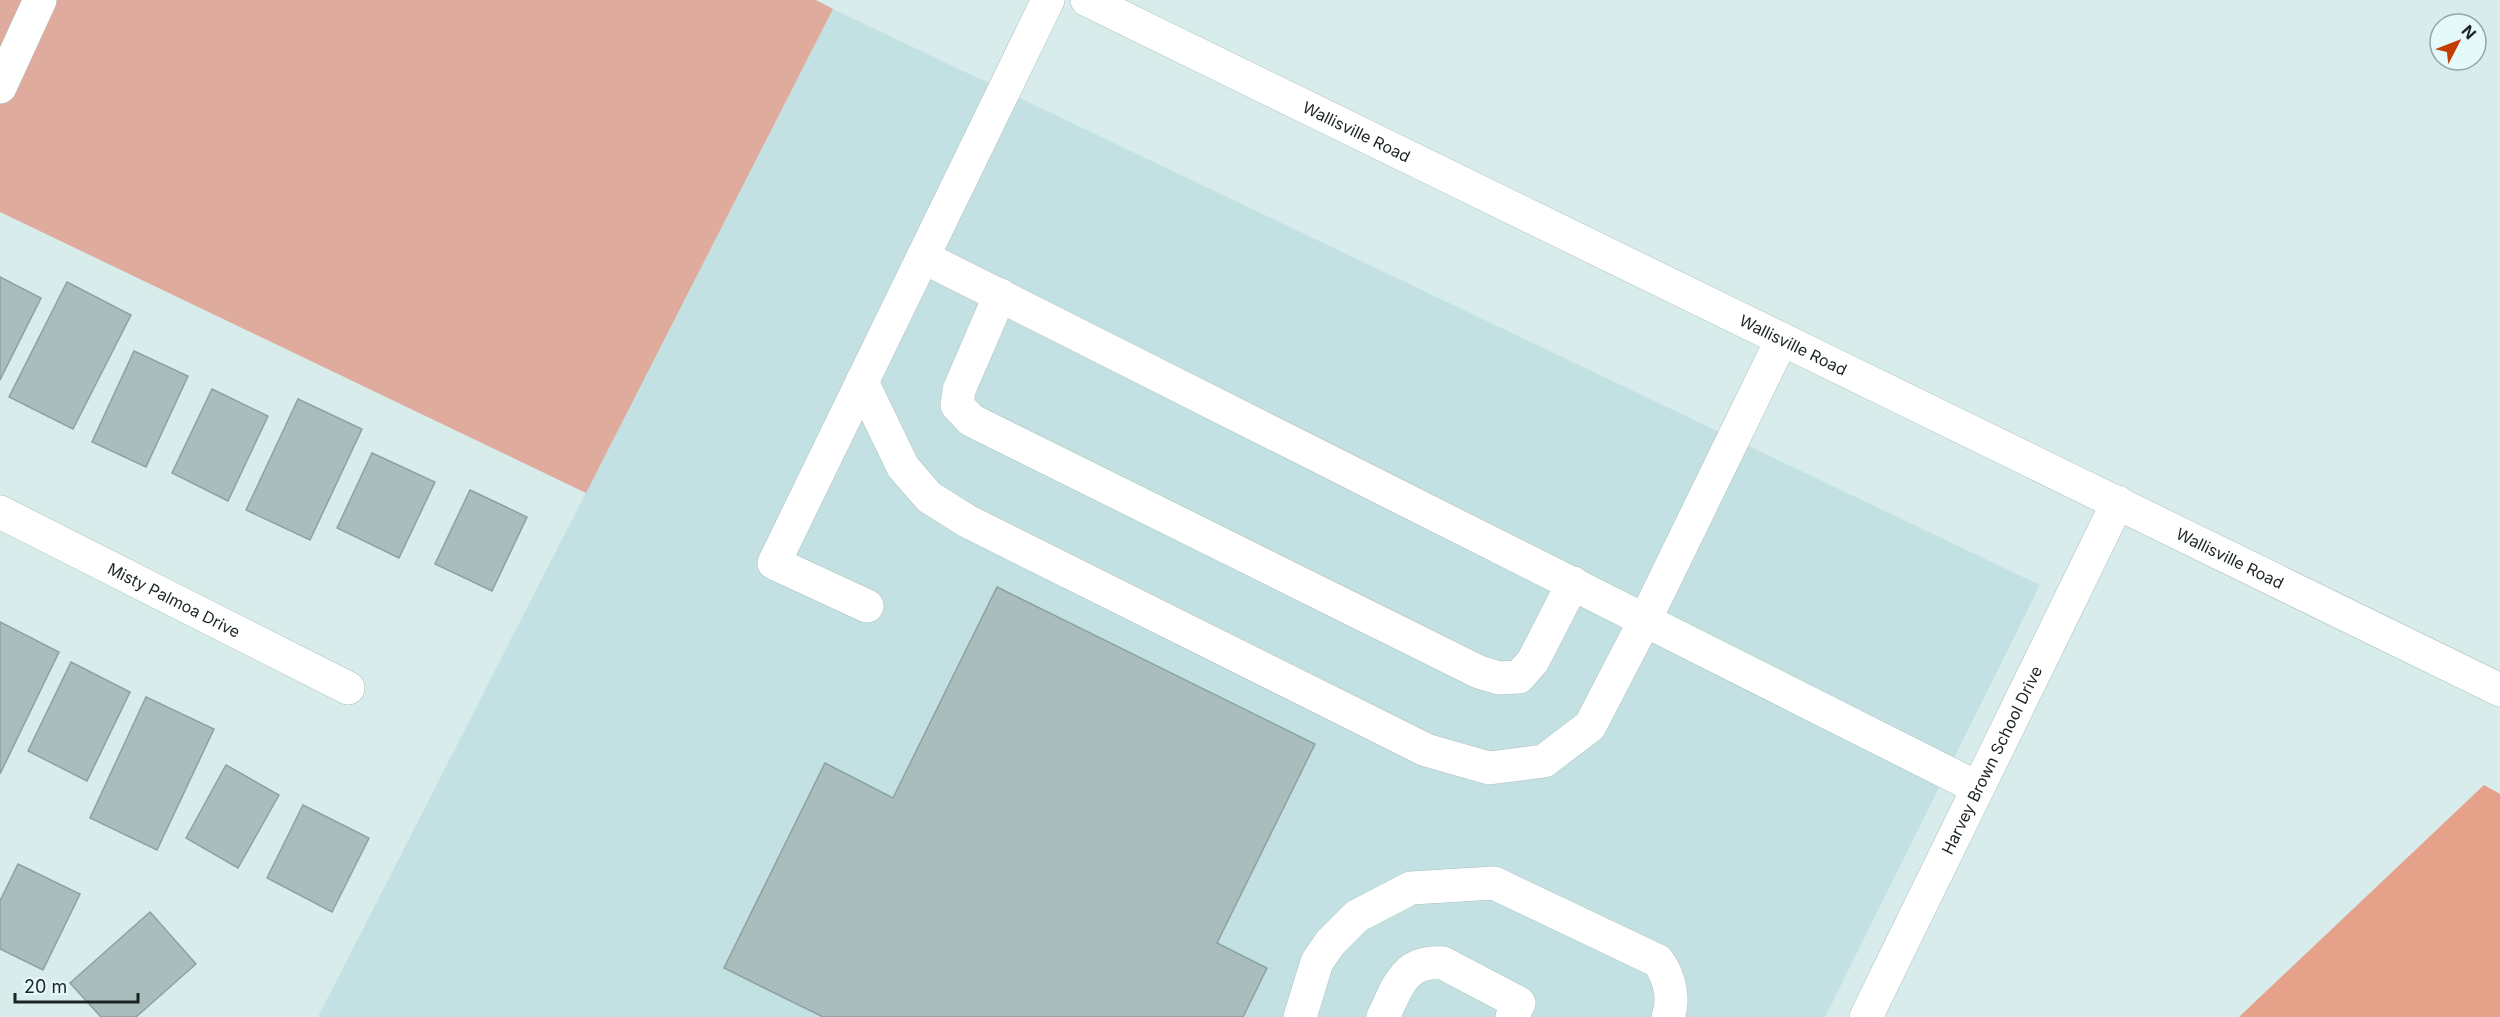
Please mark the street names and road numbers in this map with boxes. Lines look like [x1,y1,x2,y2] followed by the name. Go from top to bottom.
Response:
[1300,97,1414,166] street label: Wallisville Road
[1736,310,1850,380] street label: Wallisville Road
[2173,523,2287,593] street label: Wallisville Road
[104,558,244,642] street label: Misty Palmoa Drive
[1937,663,2046,858] street label: Harvey Brown School Drive

